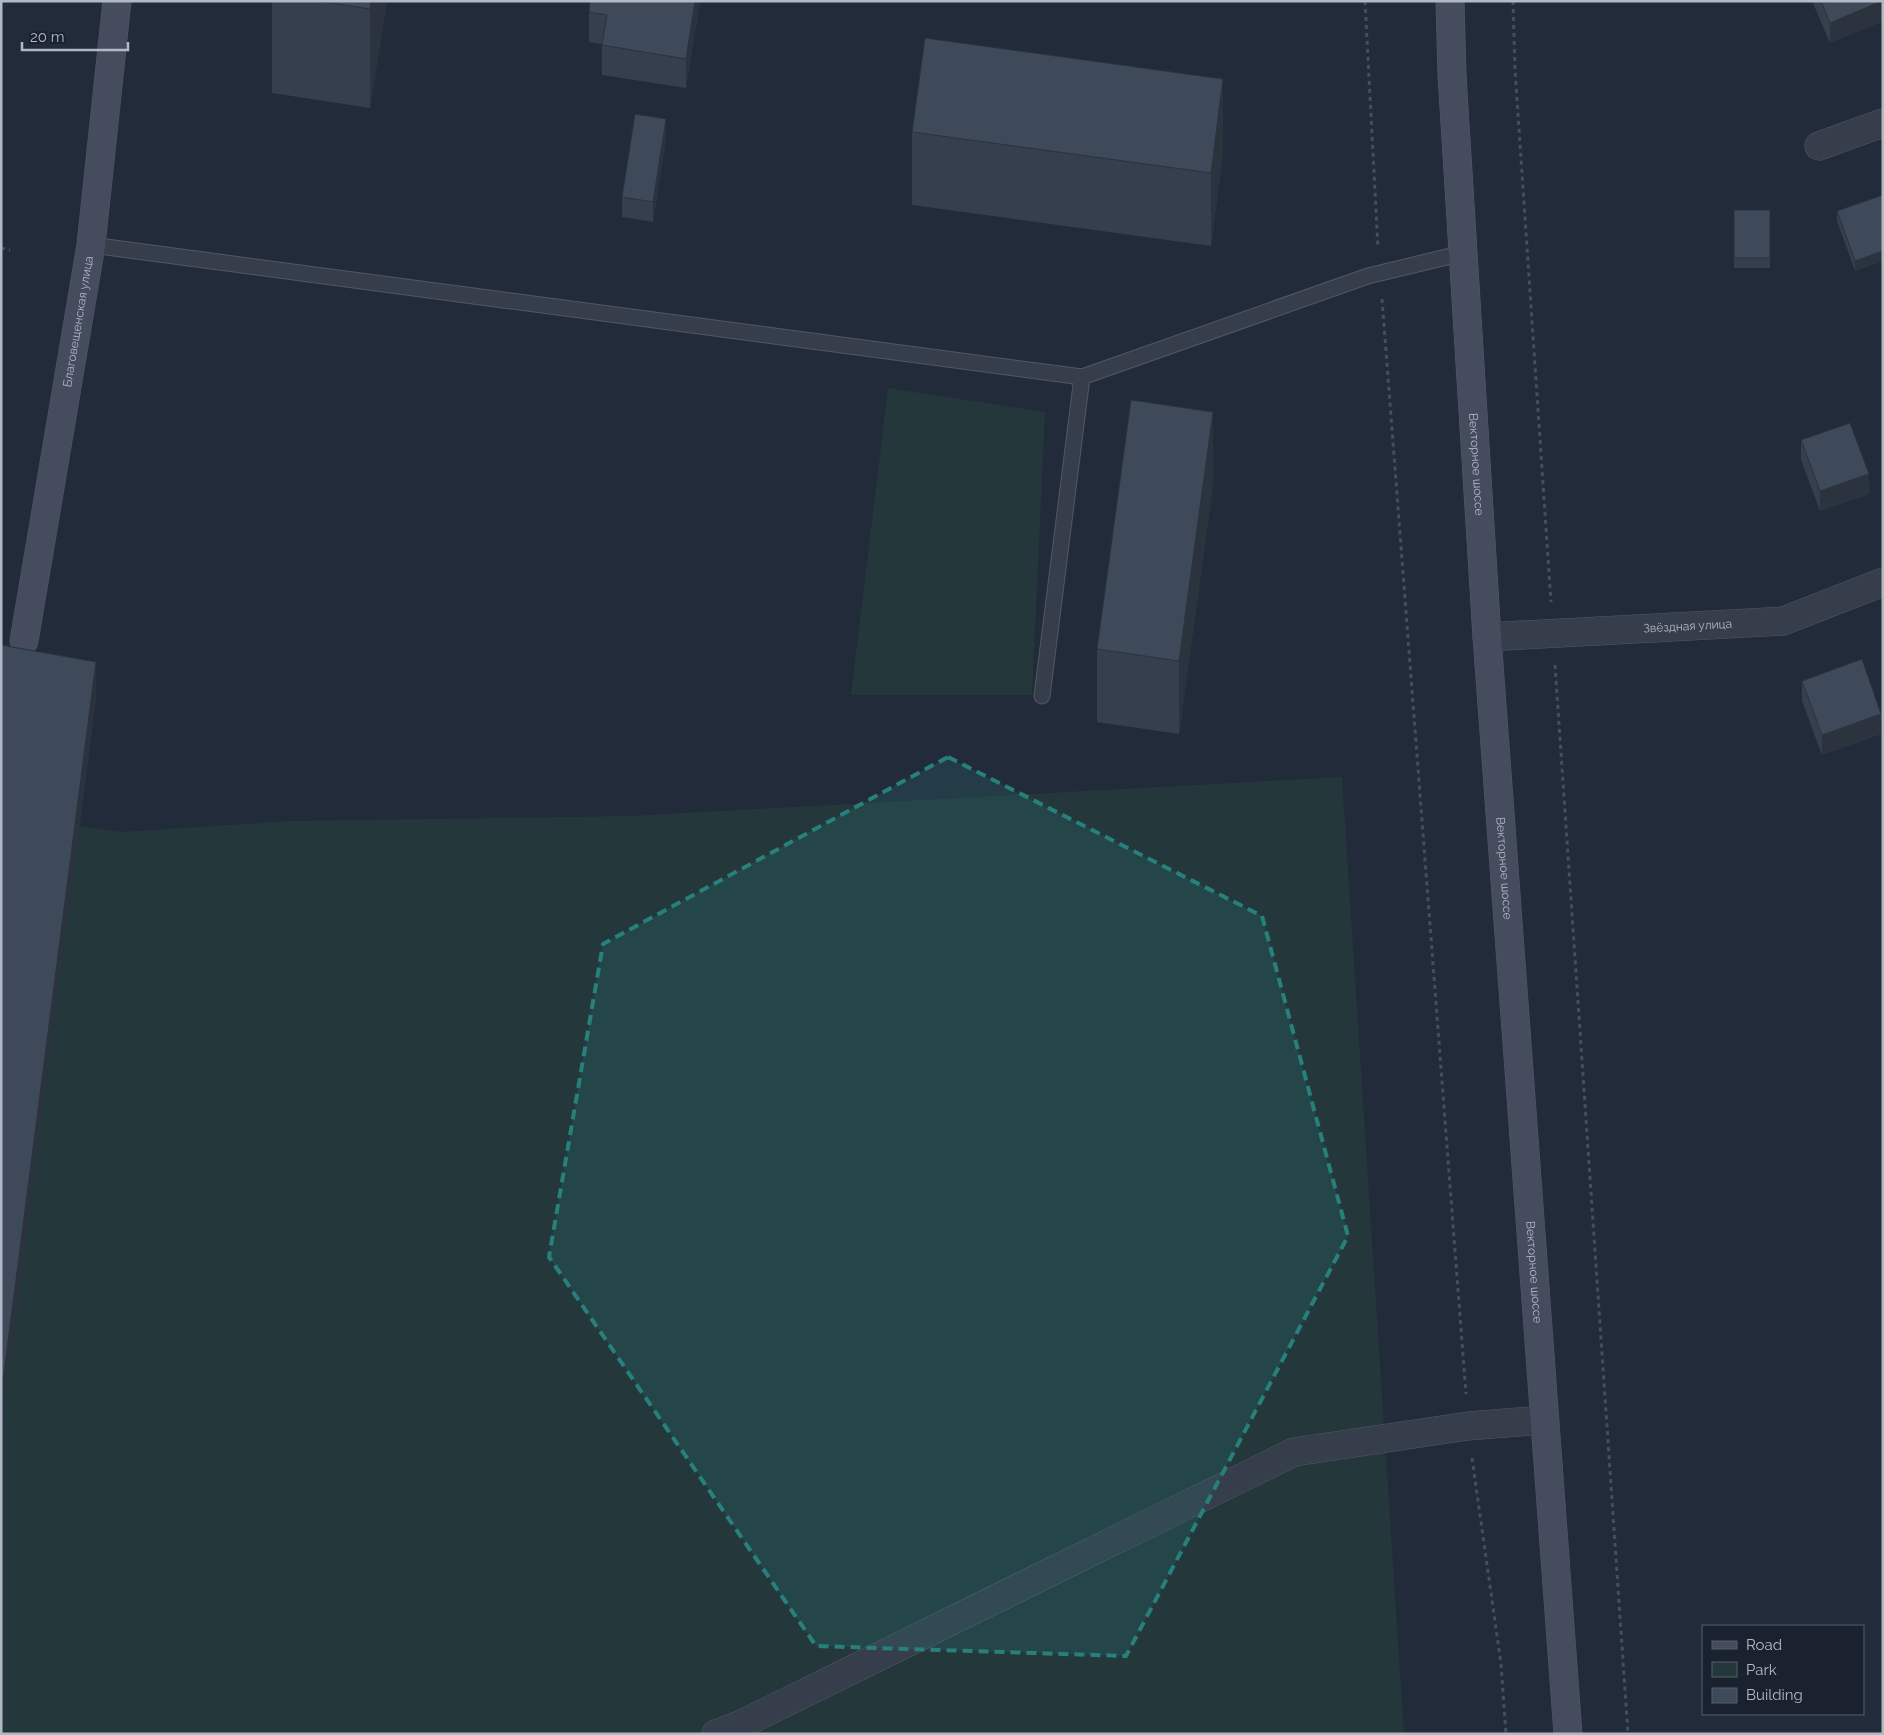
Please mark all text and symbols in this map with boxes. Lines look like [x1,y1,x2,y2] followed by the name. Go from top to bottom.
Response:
[22,20,129,52] scale bar
[30,28,65,46] text: 20 m
[60,255,96,388] street label: Благовещенская улица
[1466,413,1486,516] street label: Векторное шоссе
[1643,617,1733,636] street label: Звёздная улица
[1493,817,1515,920] street label: Векторное шоссе
[1523,1220,1545,1324] street label: Векторное шоссе
[1702,1625,1864,1715] legend
[1746,1636,1782,1654] text: Road
[1746,1661,1777,1679] text: Park
[1746,1686,1803,1704] text: Building

